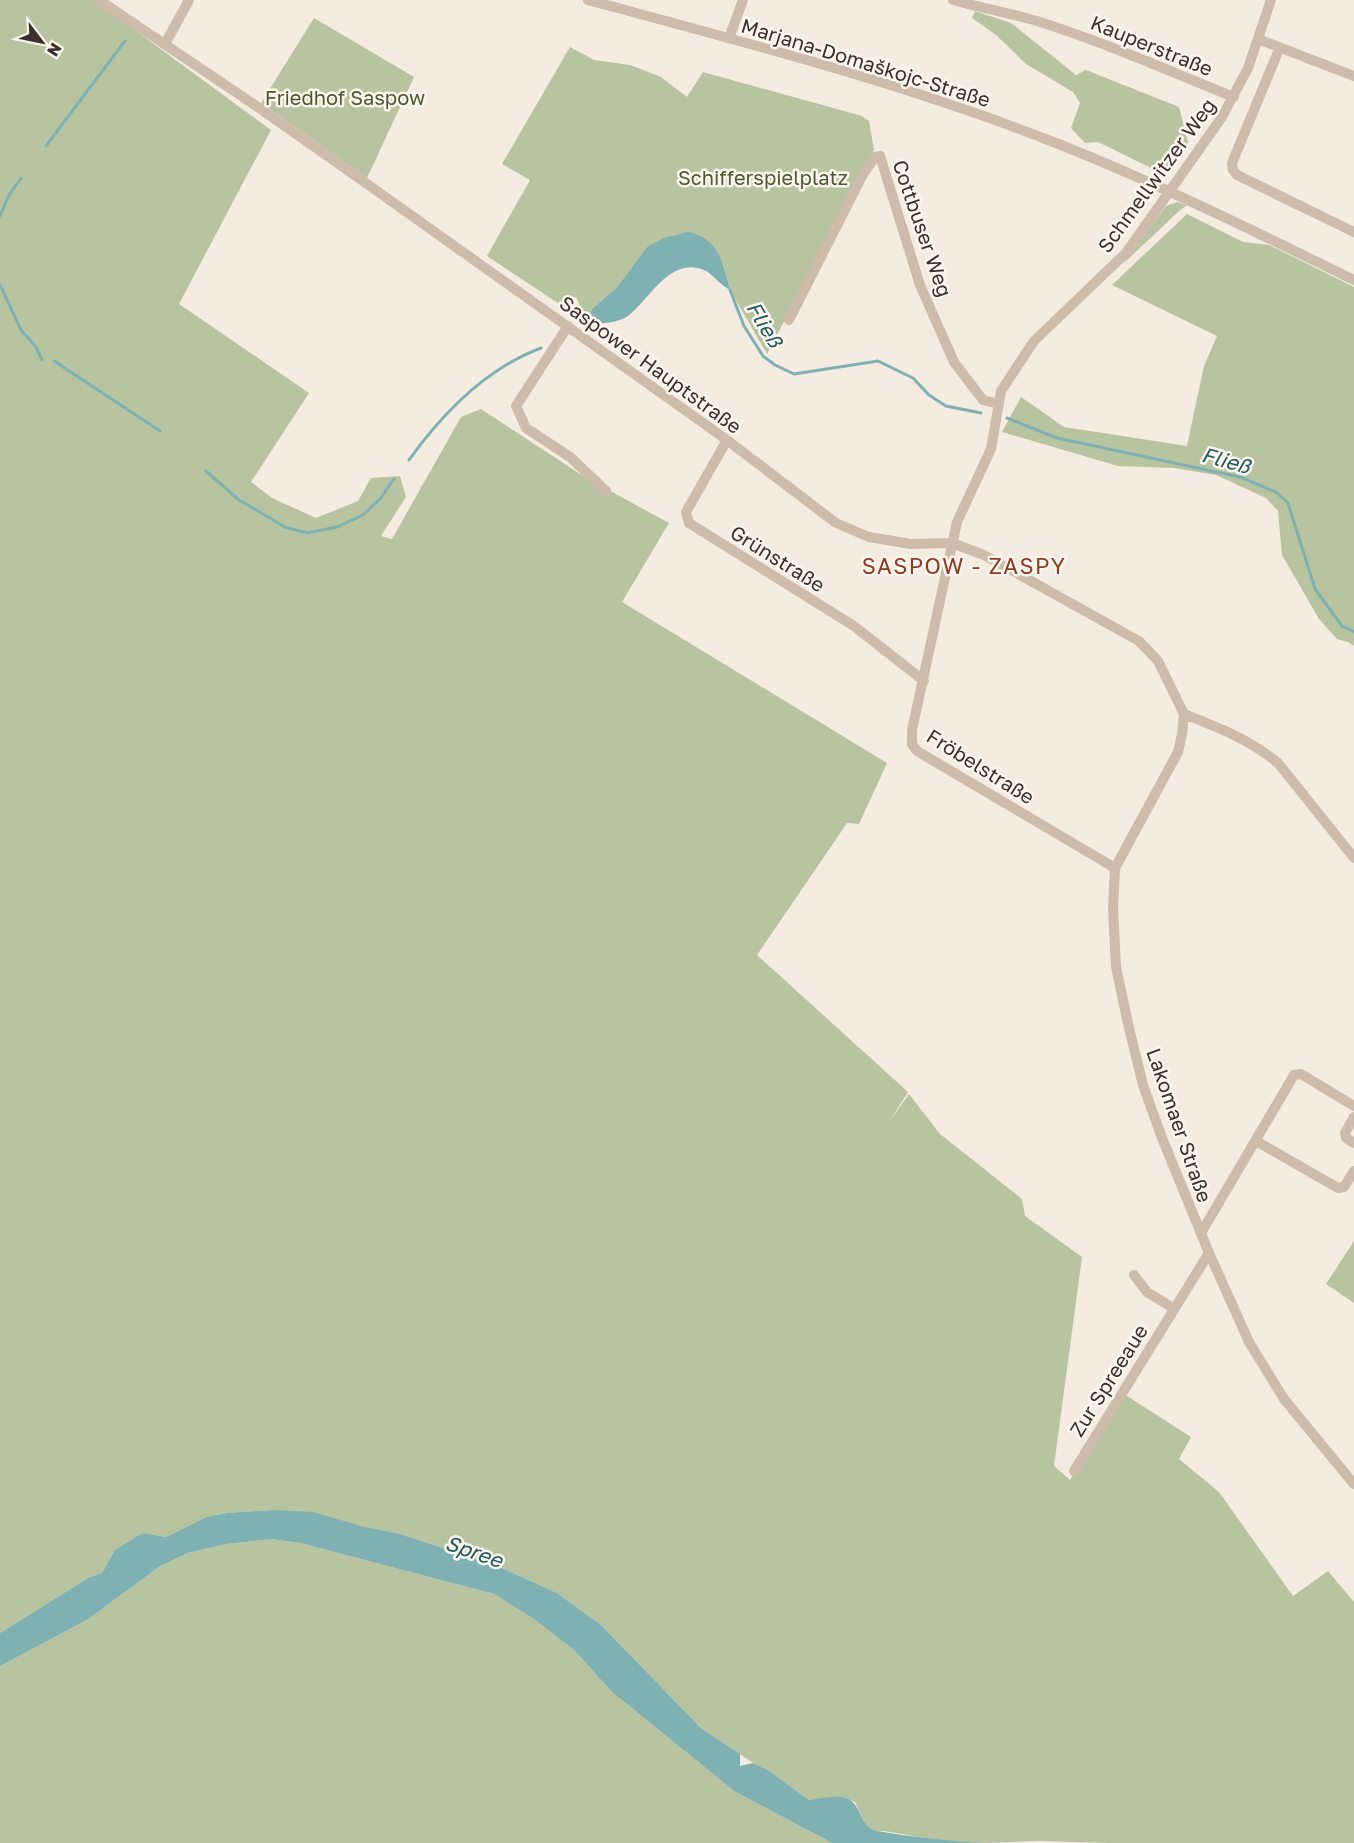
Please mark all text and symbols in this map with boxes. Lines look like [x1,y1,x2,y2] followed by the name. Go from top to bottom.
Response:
[1088,10,1216,80] street label: Kauperstraße
[12,12,72,72] north arrow
[739,13,993,111] street label: Marjana-Domaškojc-Straße
[43,39,66,60] text: N
[265,85,425,109] park label: Friedhof Saspow
[1092,93,1220,257] street label: Schmellwitzer Weg
[888,156,958,300] street label: Cottbuser Weg
[678,165,848,189] park label: Schifferspielplatz
[555,290,747,438] street label: Saspower Hauptstraße
[741,296,790,353] water label: Fließ
[1199,441,1255,479] water label: Fließ
[726,519,830,597] street label: Grünstraße
[862,552,1066,579] district label: SASPOW - ZASPY
[923,723,1039,809] street label: Fröbelstraße
[1142,1045,1218,1205] street label: Lakomaer Straße
[1064,1320,1152,1440] street label: Zur Spreeaue
[442,1529,508,1573] water label: Spree

